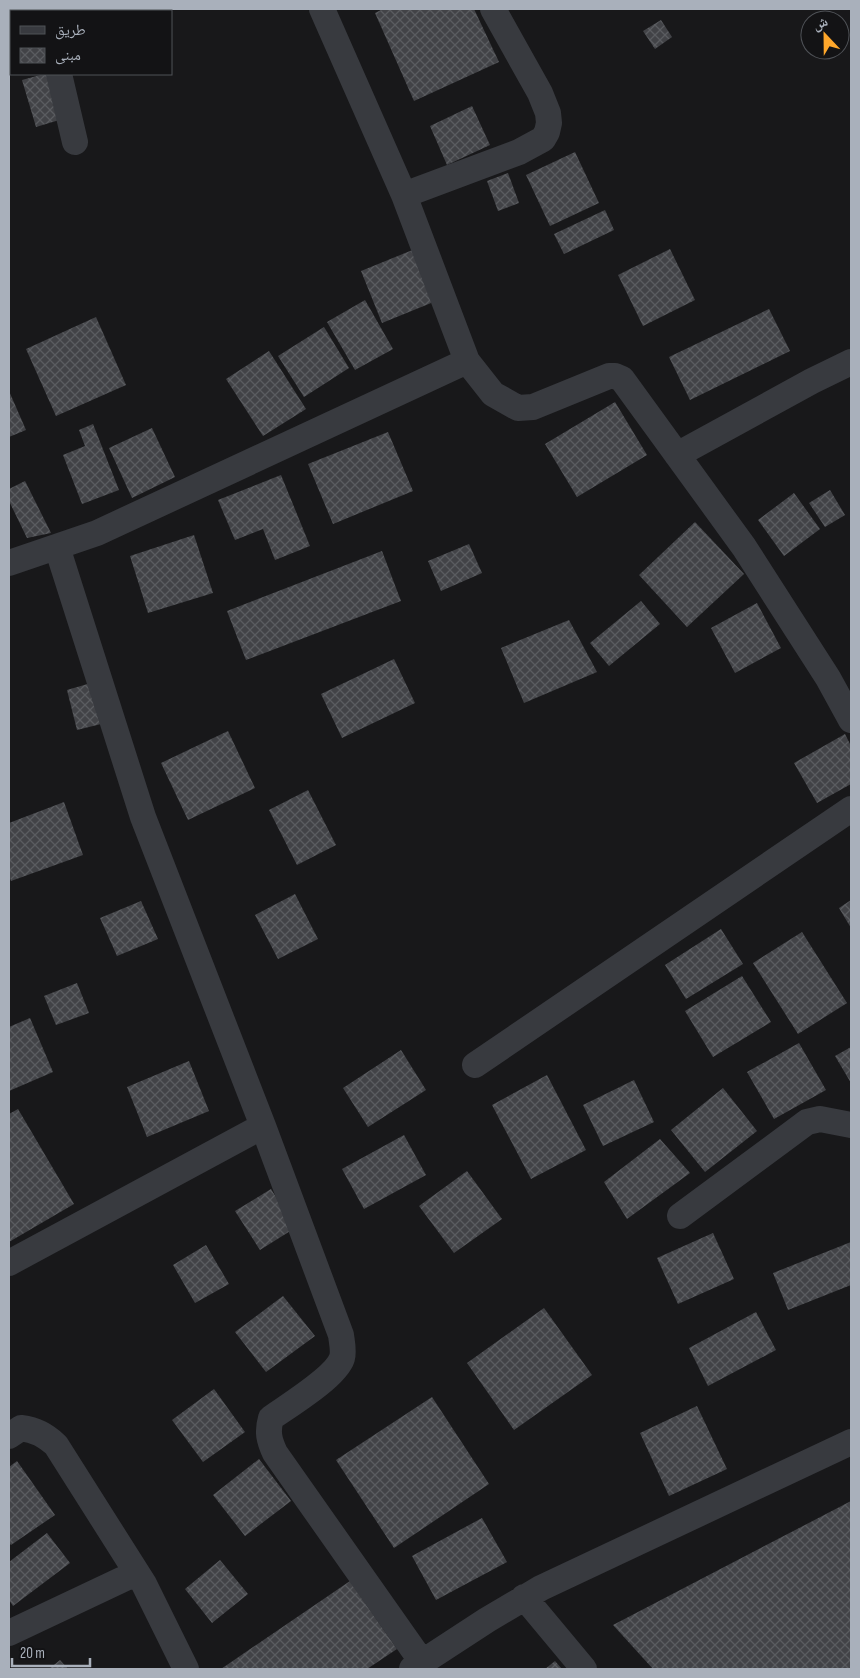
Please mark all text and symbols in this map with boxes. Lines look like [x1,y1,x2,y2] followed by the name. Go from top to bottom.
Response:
[10,10,172,75] legend
[800,10,850,60] north arrow
[810,13,831,34] text: ش
[55,21,86,40] text: طريق
[55,46,81,65] text: مبنى
[12,1636,90,1668] scale bar
[20,1644,45,1663] text: 20 m

